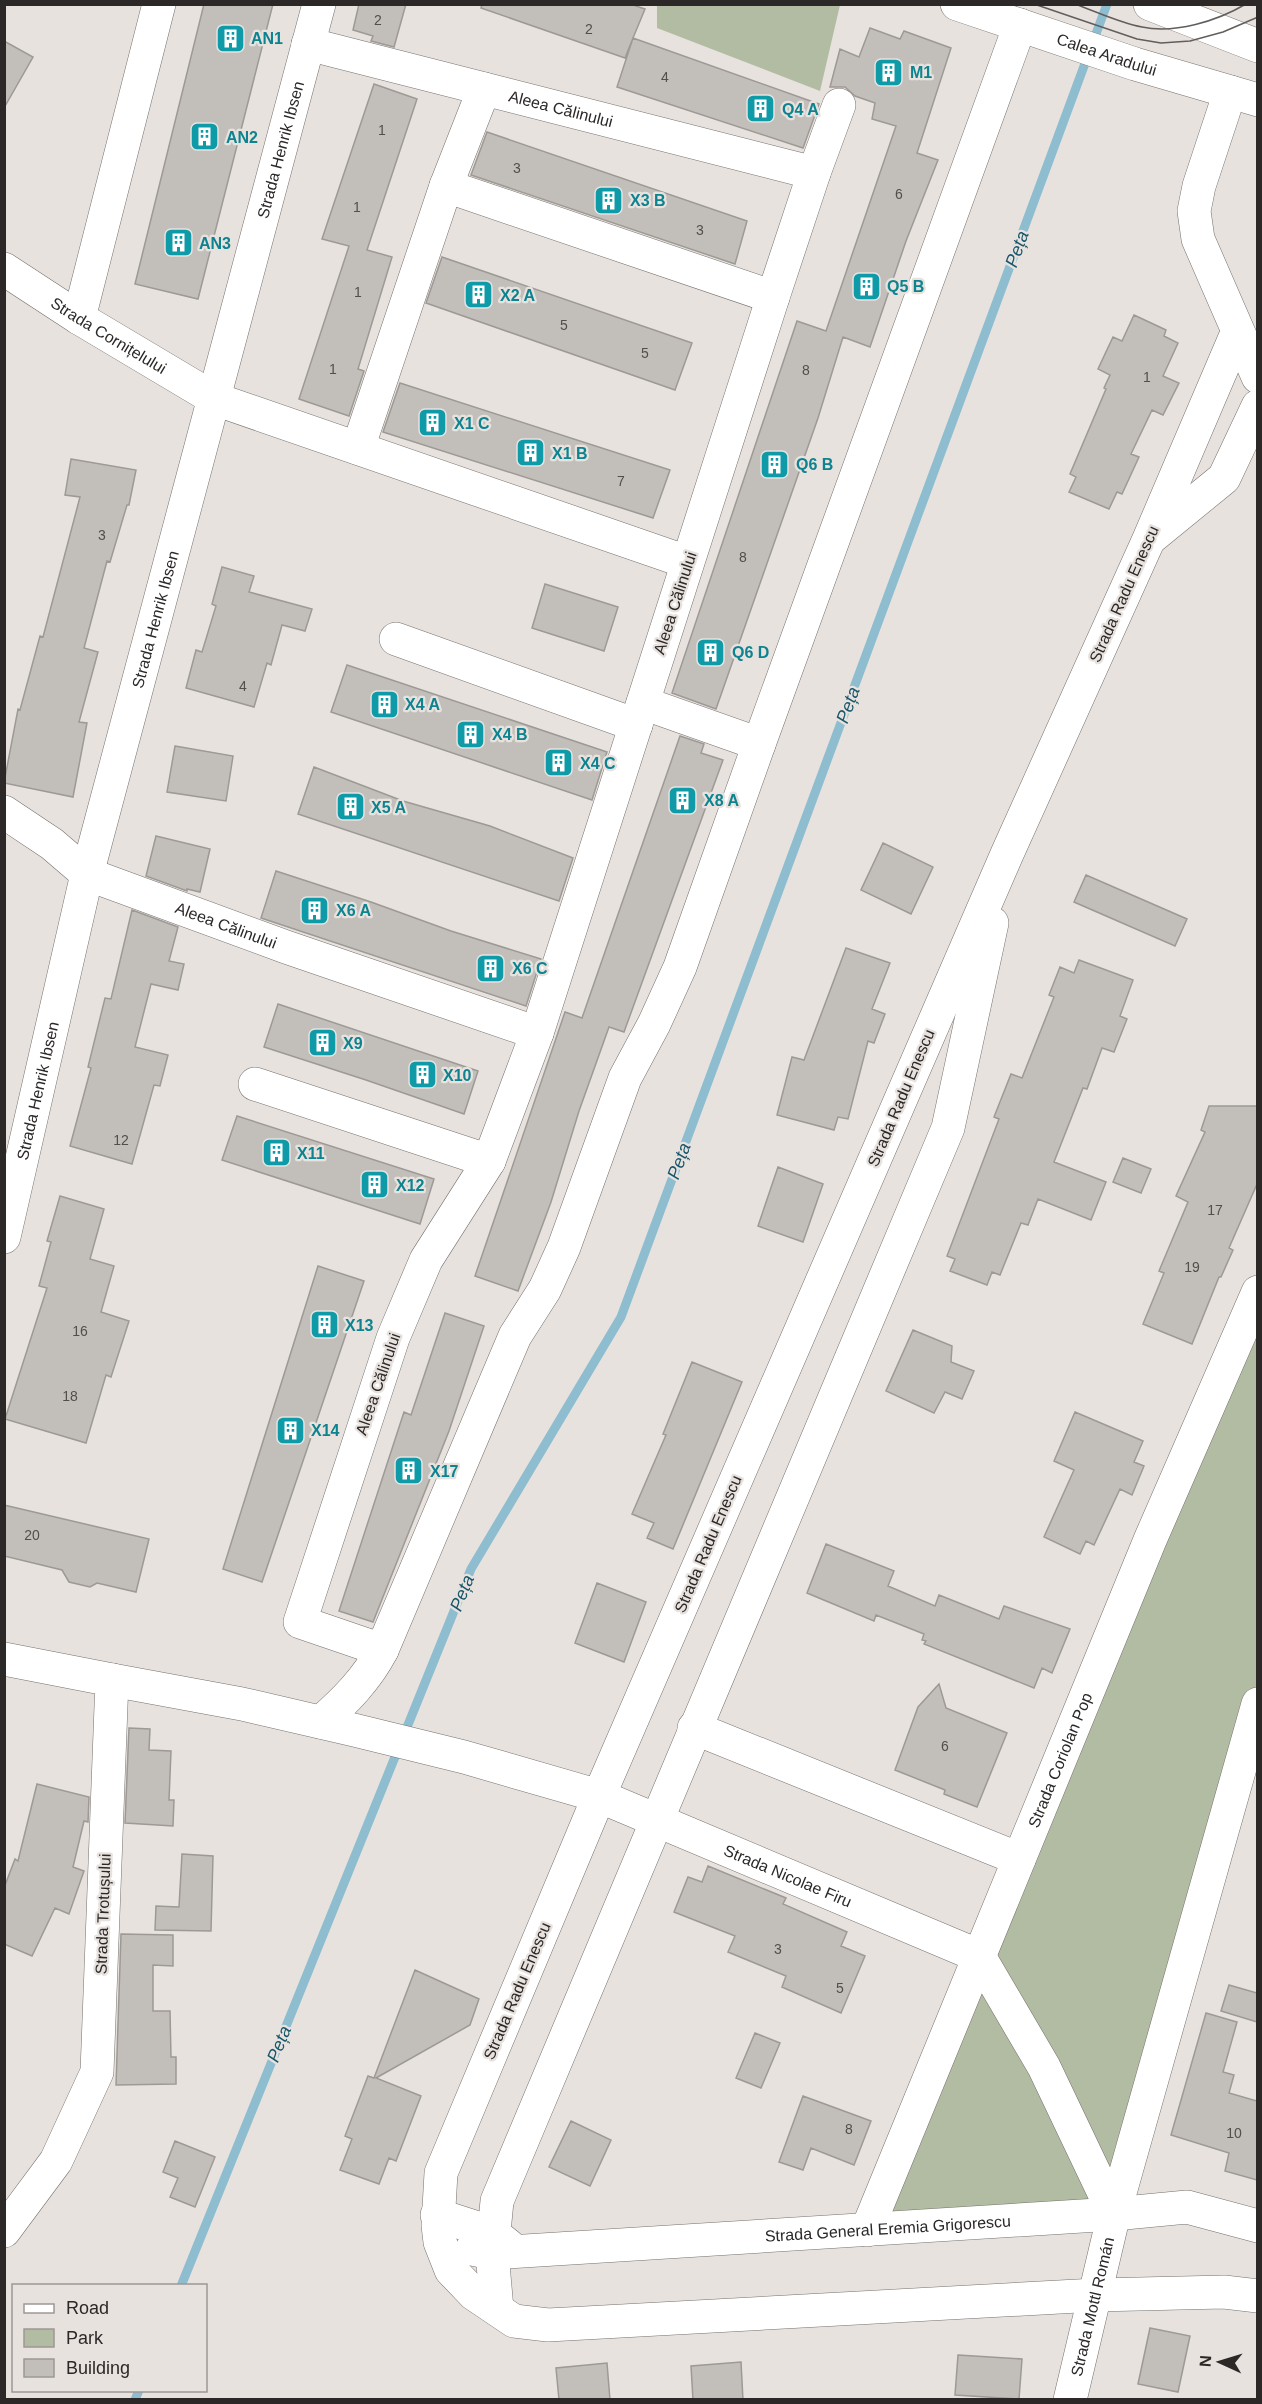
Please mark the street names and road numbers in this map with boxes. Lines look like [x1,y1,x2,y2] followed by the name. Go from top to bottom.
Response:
[1055,30,1159,78] street label: Calea Aradului
[254,79,307,220] street label: Strada Henrik Ibsen
[507,87,615,130] street label: Aleea Călinului
[48,294,170,377] street label: Strada Cornițelului
[1086,523,1162,665] street label: Strada Radu Enescu
[128,549,181,690] street label: Strada Henrik Ibsen
[650,550,700,656] street label: Aleea Călinului
[173,899,279,951] street label: Aleea Călinului
[13,1020,61,1162] street label: Strada Henrik Ibsen
[864,1027,938,1169] street label: Strada Radu Enescu
[353,1331,403,1437] street label: Aleea Călinului
[671,1473,745,1615] street label: Strada Radu Enescu
[1025,1690,1095,1830] street label: Strada Coriolan Pop
[722,1841,854,1910] street label: Strada Nicolae Firu
[92,1853,114,1975] street label: Strada Trotușului
[480,1920,554,2062] street label: Strada Radu Enescu
[764,2212,1011,2244] street label: Strada General Eremia Grigorescu
[1067,2235,1117,2378] street label: Strada Mottl Román

